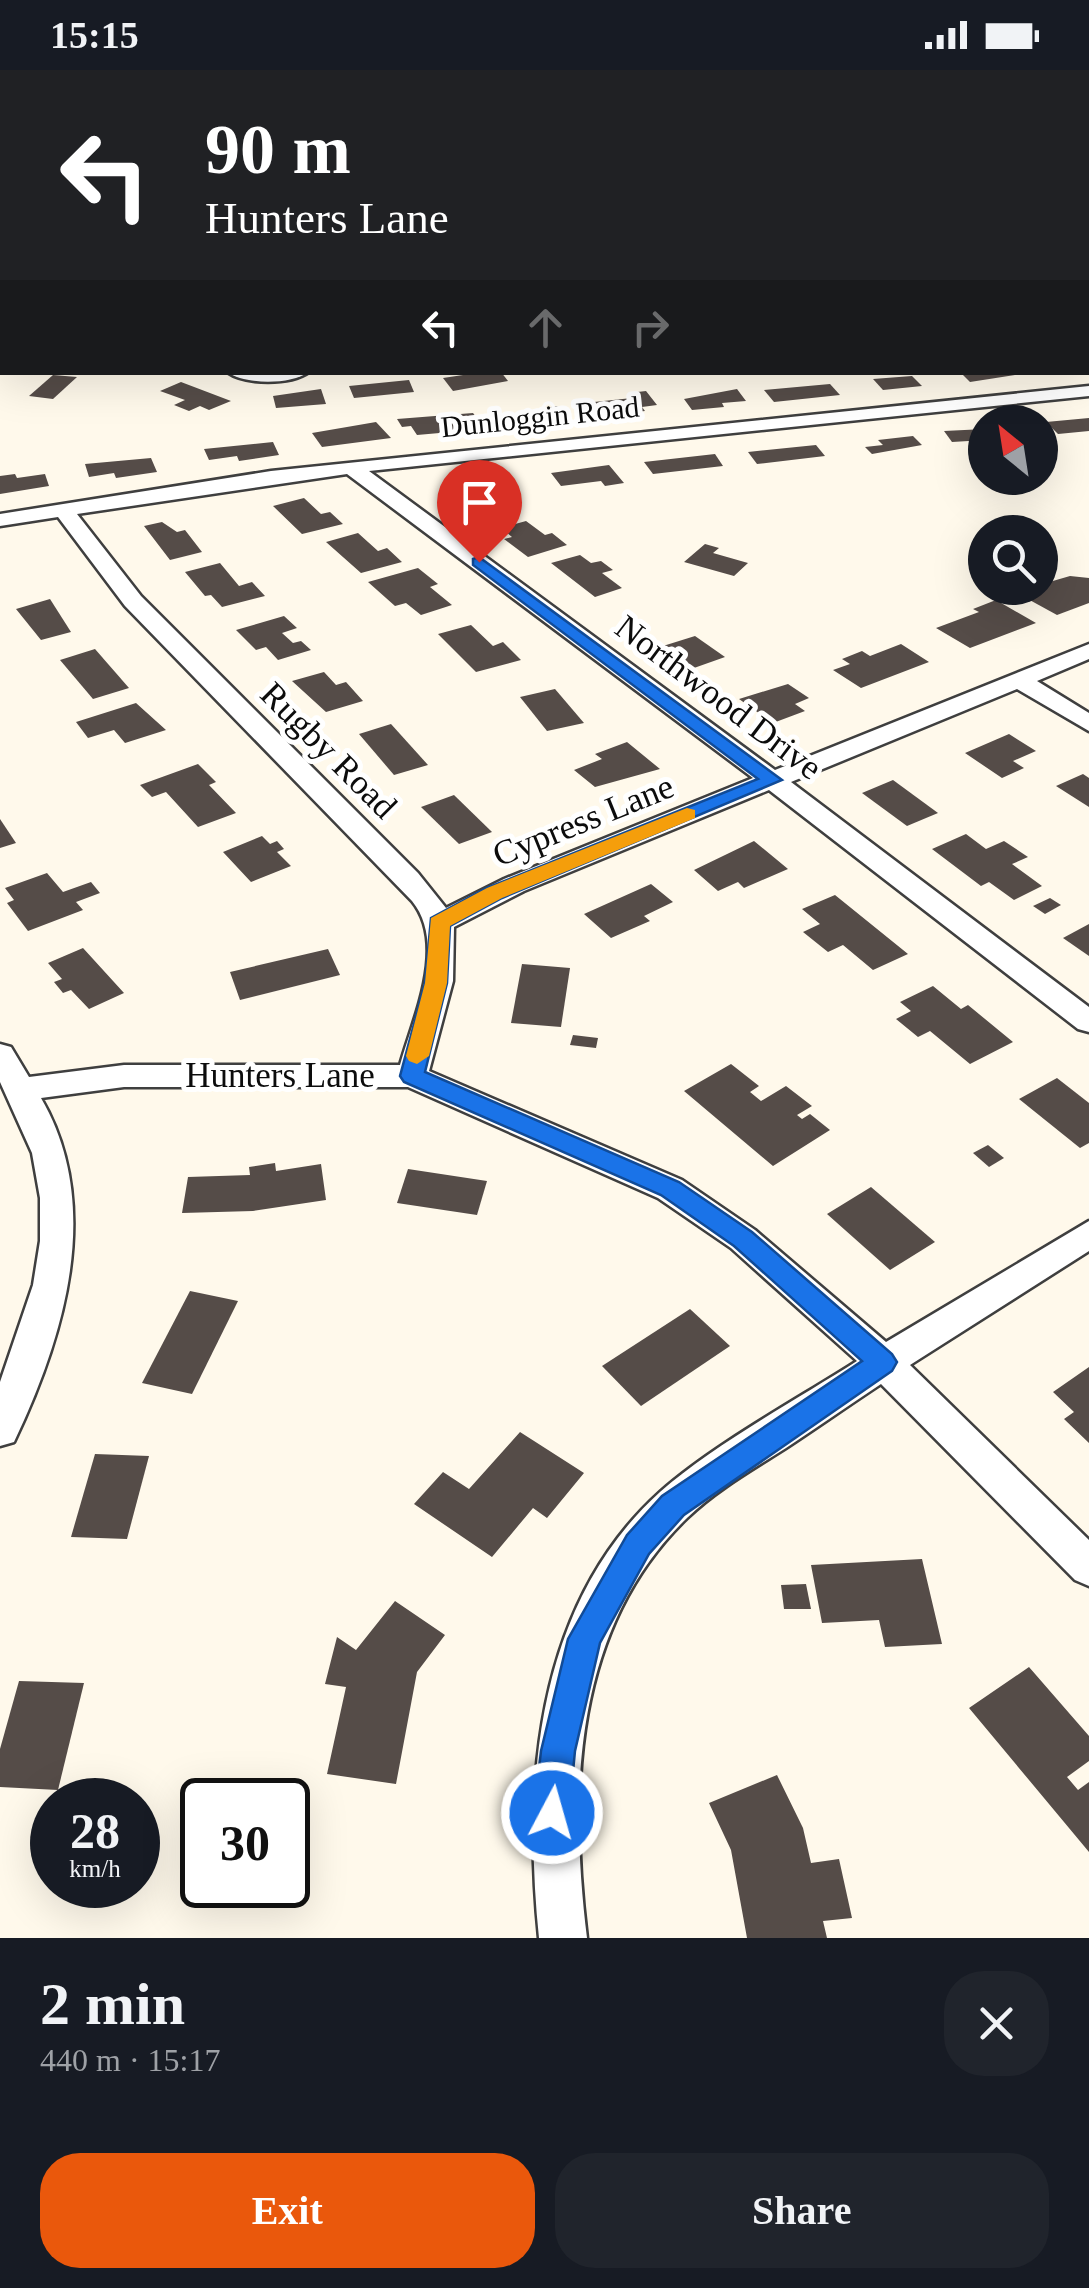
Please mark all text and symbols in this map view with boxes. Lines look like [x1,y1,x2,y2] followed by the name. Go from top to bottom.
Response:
[50,14,139,56] text: 15:15
[40,110,170,240] icon: left
[205,111,351,188] text: 90 m
[205,193,449,243] text: Hunters Lane
[413,300,468,355] icon: left
[518,300,573,355] icon: ahead
[623,300,678,355] icon: right
[439,390,641,443] street label: Dunloggin Road
[968,405,1058,495] north arrow
[968,405,1058,605] map controls
[437,460,522,563] pin
[452,475,507,530] icon: arrive
[968,515,1058,605] button: search
[608,607,829,788] street label: Northwood Drive
[253,674,405,827] street label: Rugby Road
[487,767,679,874] street label: Cypress Lane
[185,1056,375,1095] street label: Hunters Lane
[500,1761,604,1865] position arrow
[180,1778,310,1908] speed limit sign: 30
[70,1803,120,1859] text: 28
[69,1855,121,1882] text: km/h
[40,1971,185,2037] text: 2 min
[944,1971,1049,2076] button: close
[40,2042,220,2078] text: 440 m · 15:17
[40,2153,535,2268] button: Exit
[555,2153,1049,2268] button: Share

